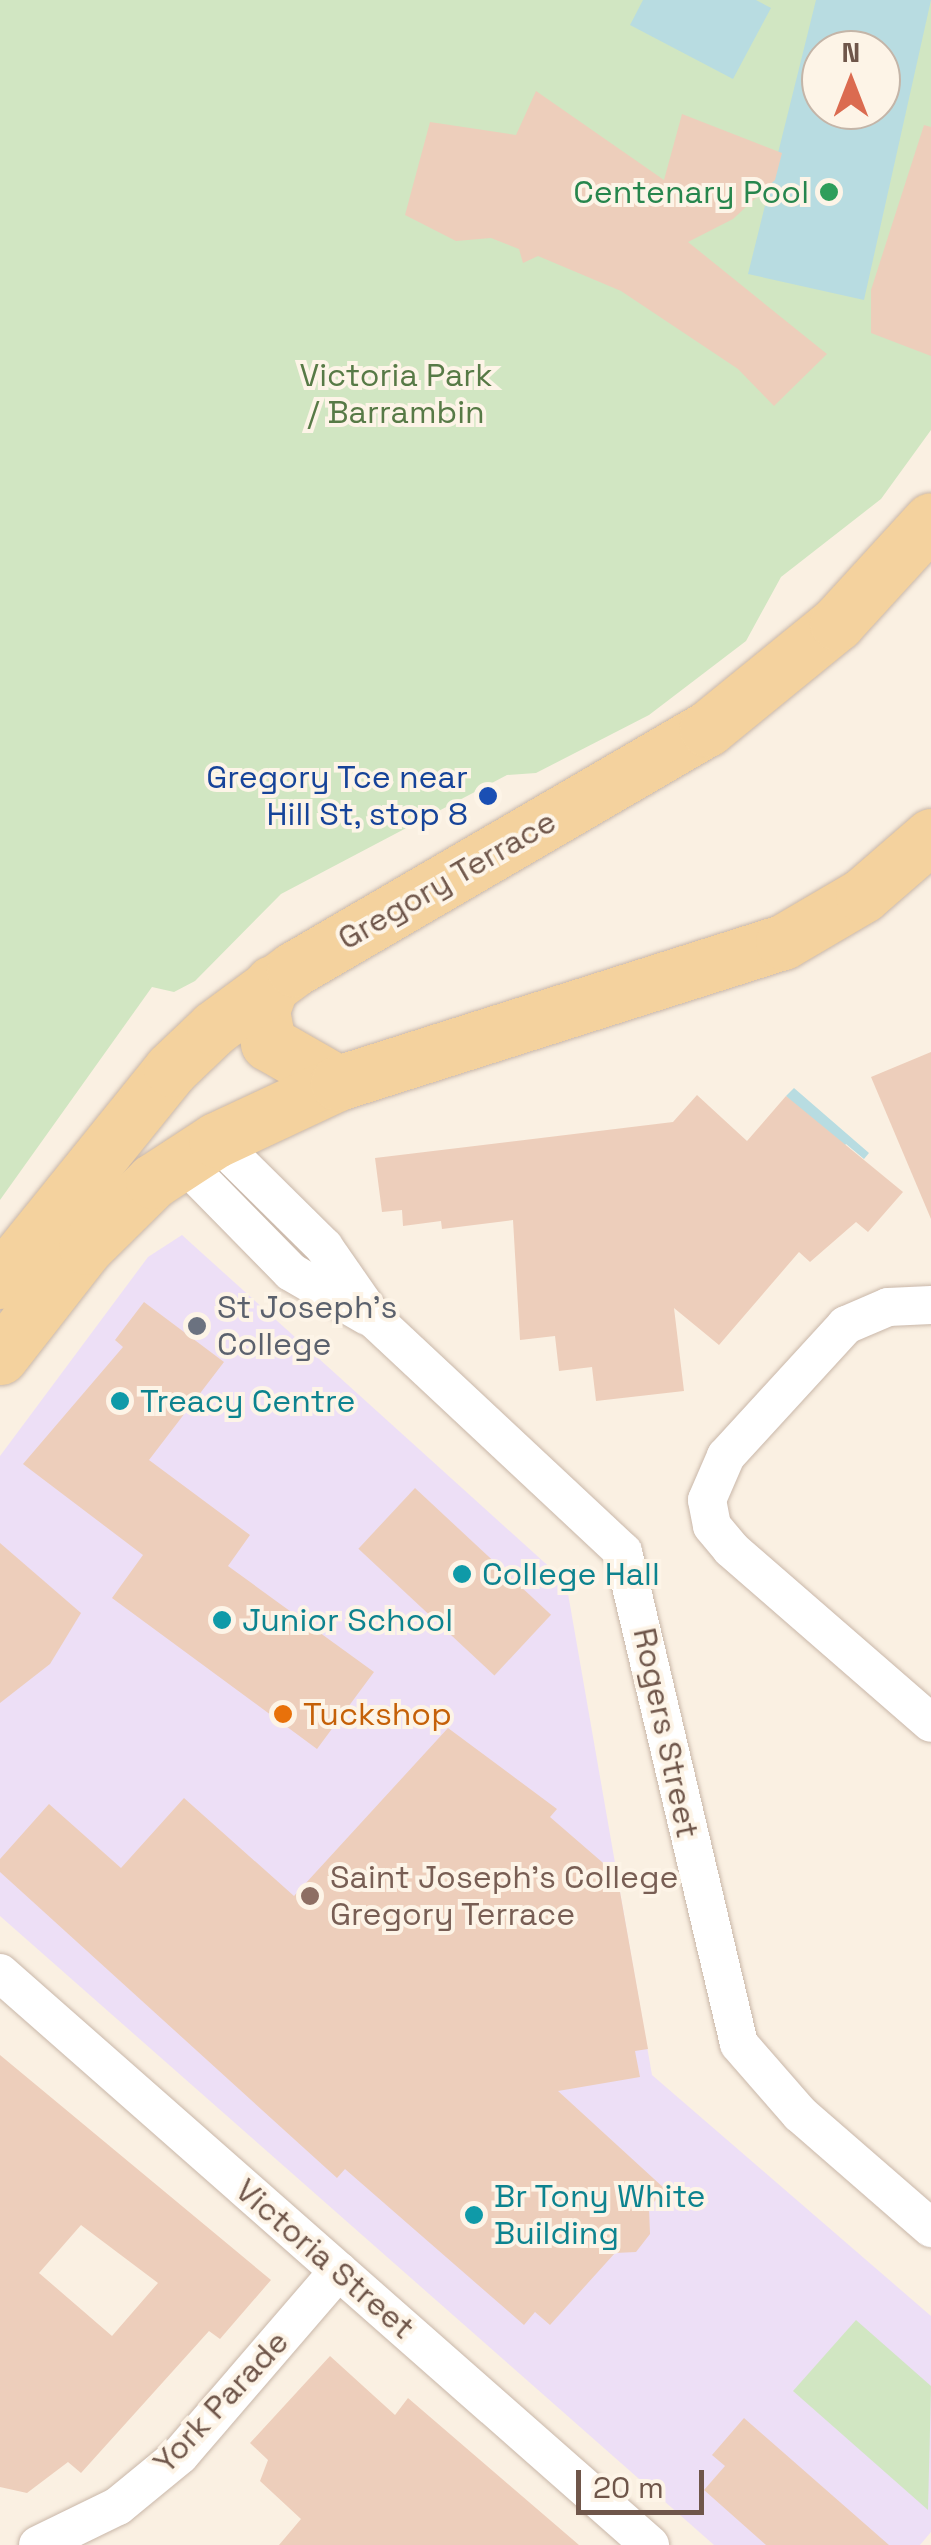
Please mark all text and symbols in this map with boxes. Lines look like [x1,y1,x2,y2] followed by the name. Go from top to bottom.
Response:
[801,30,901,130] north arrow
[842,34,860,70] text: N
[573,173,809,211] place label: Centenary Pool
[818,181,840,203] marker: Centenary Pool
[299,357,493,432] park label: Victoria Park / Barrambin
[205,759,468,834] place label: Gregory Tce near Hill St, stop 8
[477,785,499,807] marker: Gregory Tce near Hill St, stop 8
[331,802,563,958] street label: Gregory Terrace
[217,1289,397,1364] place label: St Joseph's College
[186,1315,208,1337] marker: St Joseph's College
[140,1382,356,1420] place label: Treacy Centre
[109,1390,131,1412] marker: Treacy Centre
[482,1555,660,1593] place label: College Hall
[451,1563,473,1585] marker: College Hall
[242,1601,453,1639] place label: Junior School
[211,1609,233,1631] marker: Junior School
[625,1624,707,1842] street label: Rogers Street
[303,1695,452,1733] place label: Tuckshop
[272,1703,294,1725] marker: Tuckshop
[330,1859,678,1934] place label: Saint Joseph's College Gregory Terrace
[299,1885,321,1907] marker: Saint Joseph's College Gregory Terrace
[228,2171,422,2347] street label: Victoria Street
[494,2178,707,2253] place label: Br Tony White Building
[463,2204,485,2226] marker: Br Tony White Building
[145,2323,297,2481] street label: York Parade
[581,2450,708,2512] scale bar
[593,2468,664,2507] text: 20 m

